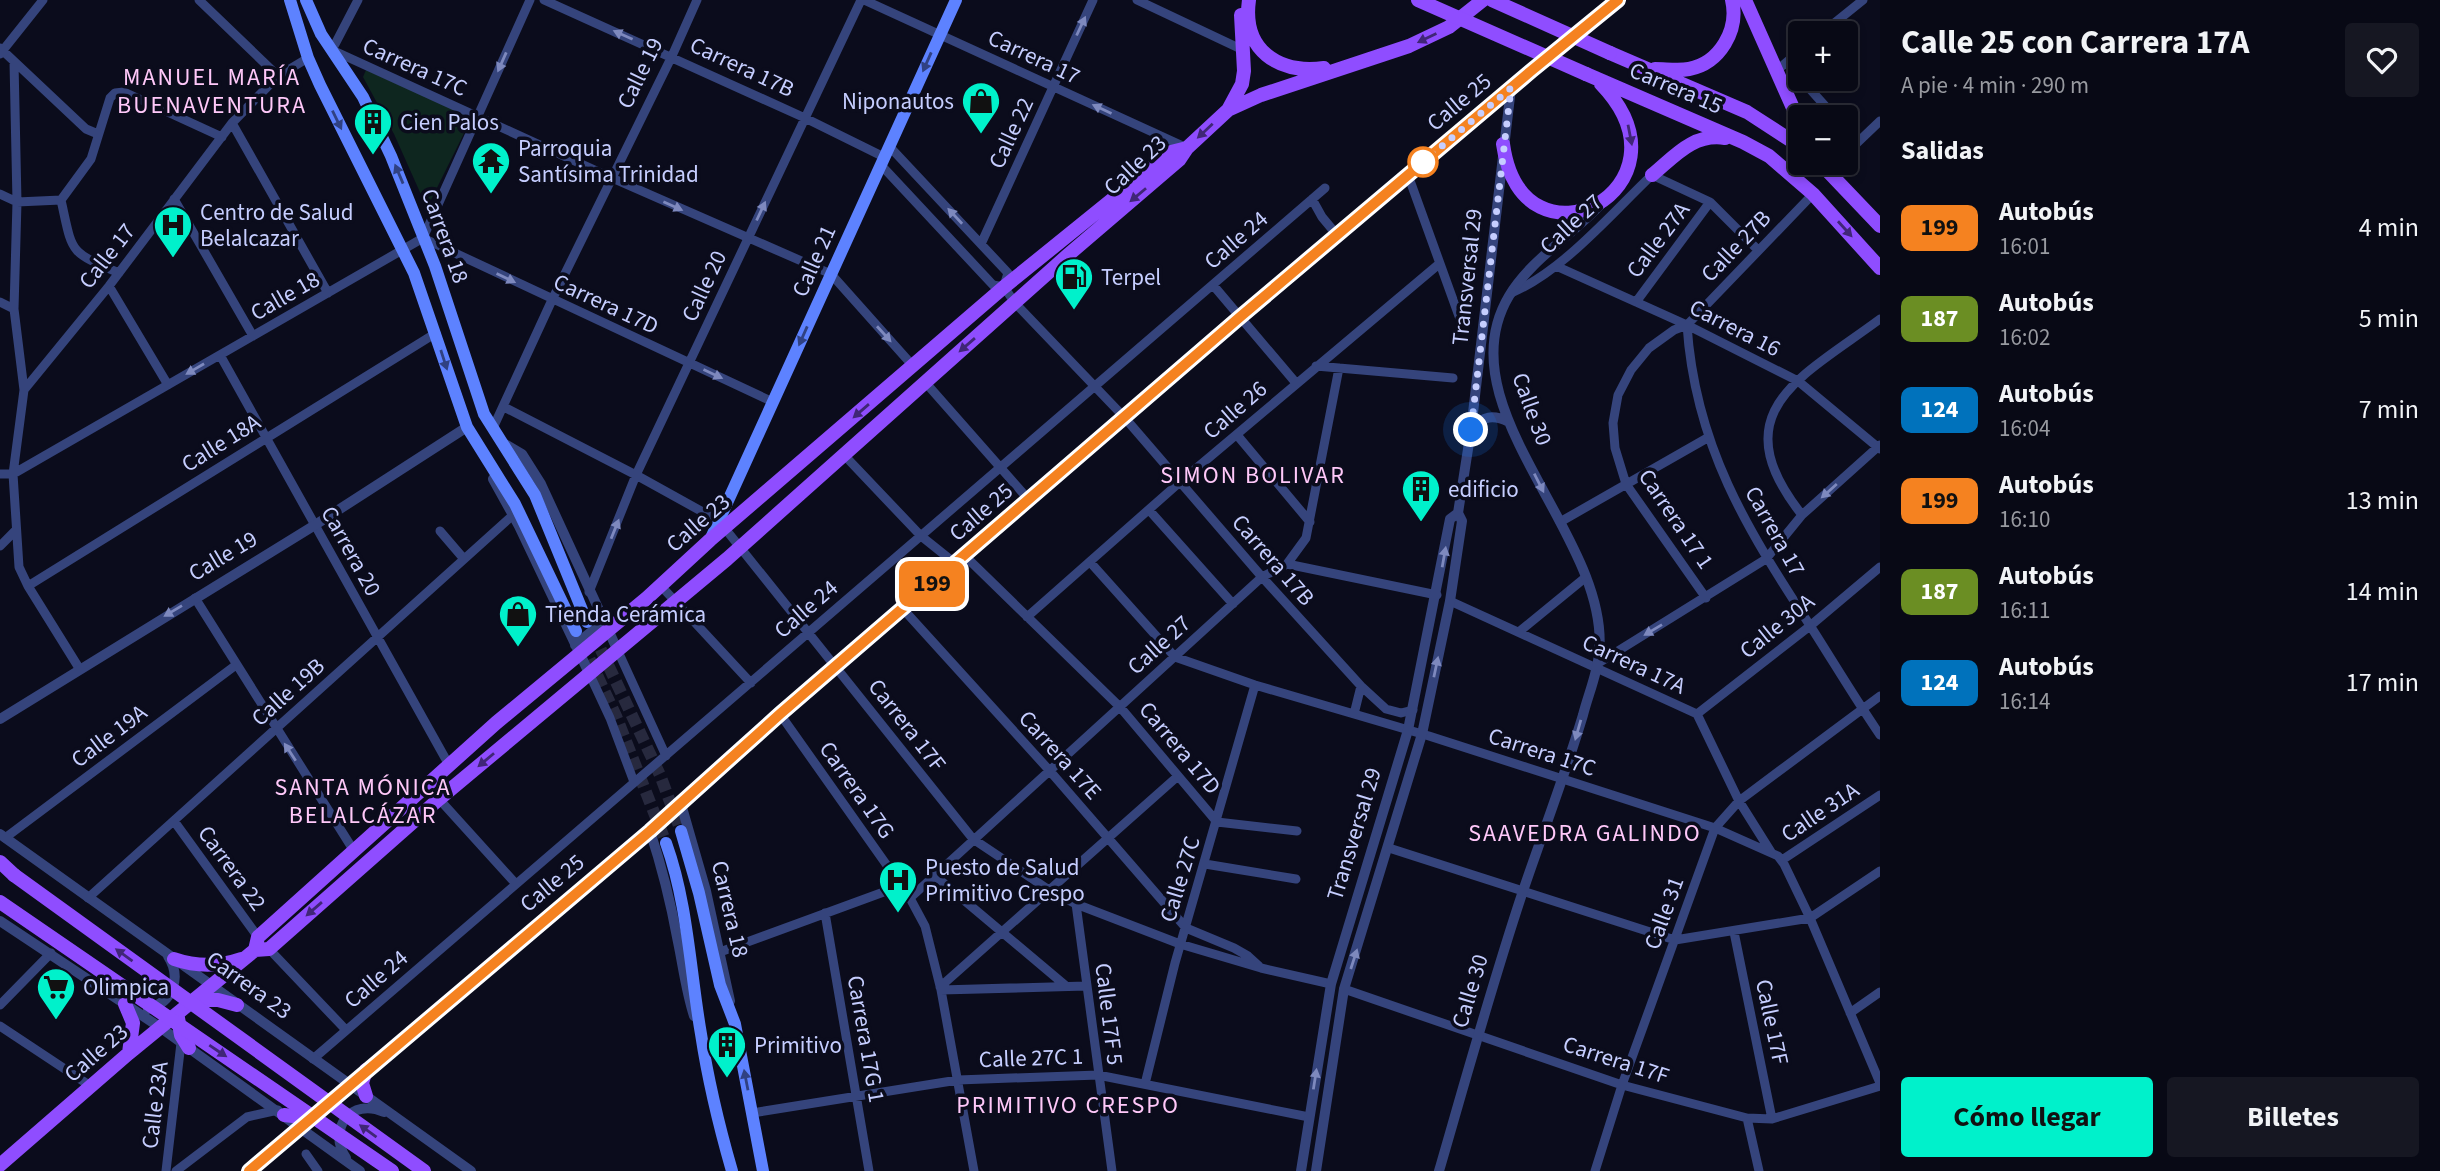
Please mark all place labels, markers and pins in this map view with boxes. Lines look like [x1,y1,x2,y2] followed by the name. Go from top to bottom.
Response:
[960,80,1002,135] shop icon: Niponautos
[842,85,954,118] place label: Niponautos
[352,101,394,156] building icon: Cien Palos
[400,106,499,139] place label: Cien Palos
[518,132,699,191] place label: Parroquia Santísima Trinidad
[470,140,512,195] temple icon: Parroquia Santísima Trinidad
[1408,147,1438,177] unlabelled marker
[200,196,354,255] place label: Centro de Salud Belalcazar
[152,204,194,259] hospital icon: Centro de Salud Belalcazar
[1053,256,1095,311] fuel station icon: Terpel
[1101,261,1161,294] place label: Terpel
[1400,468,1442,523] building icon: edificio
[1448,473,1519,506] place label: edificio
[497,593,539,648] shop icon: Tienda Cerámica
[545,598,706,631] place label: Tienda Cerámica
[925,851,1085,910] place label: Puesto de Salud Primitivo Crespo
[877,859,919,914] hospital icon: Puesto de Salud Primitivo Crespo
[35,966,77,1021] supermarket icon: Olimpica
[83,971,169,1004] place label: Olimpica
[706,1024,748,1079] building icon: Primitivo
[754,1029,842,1062] place label: Primitivo

